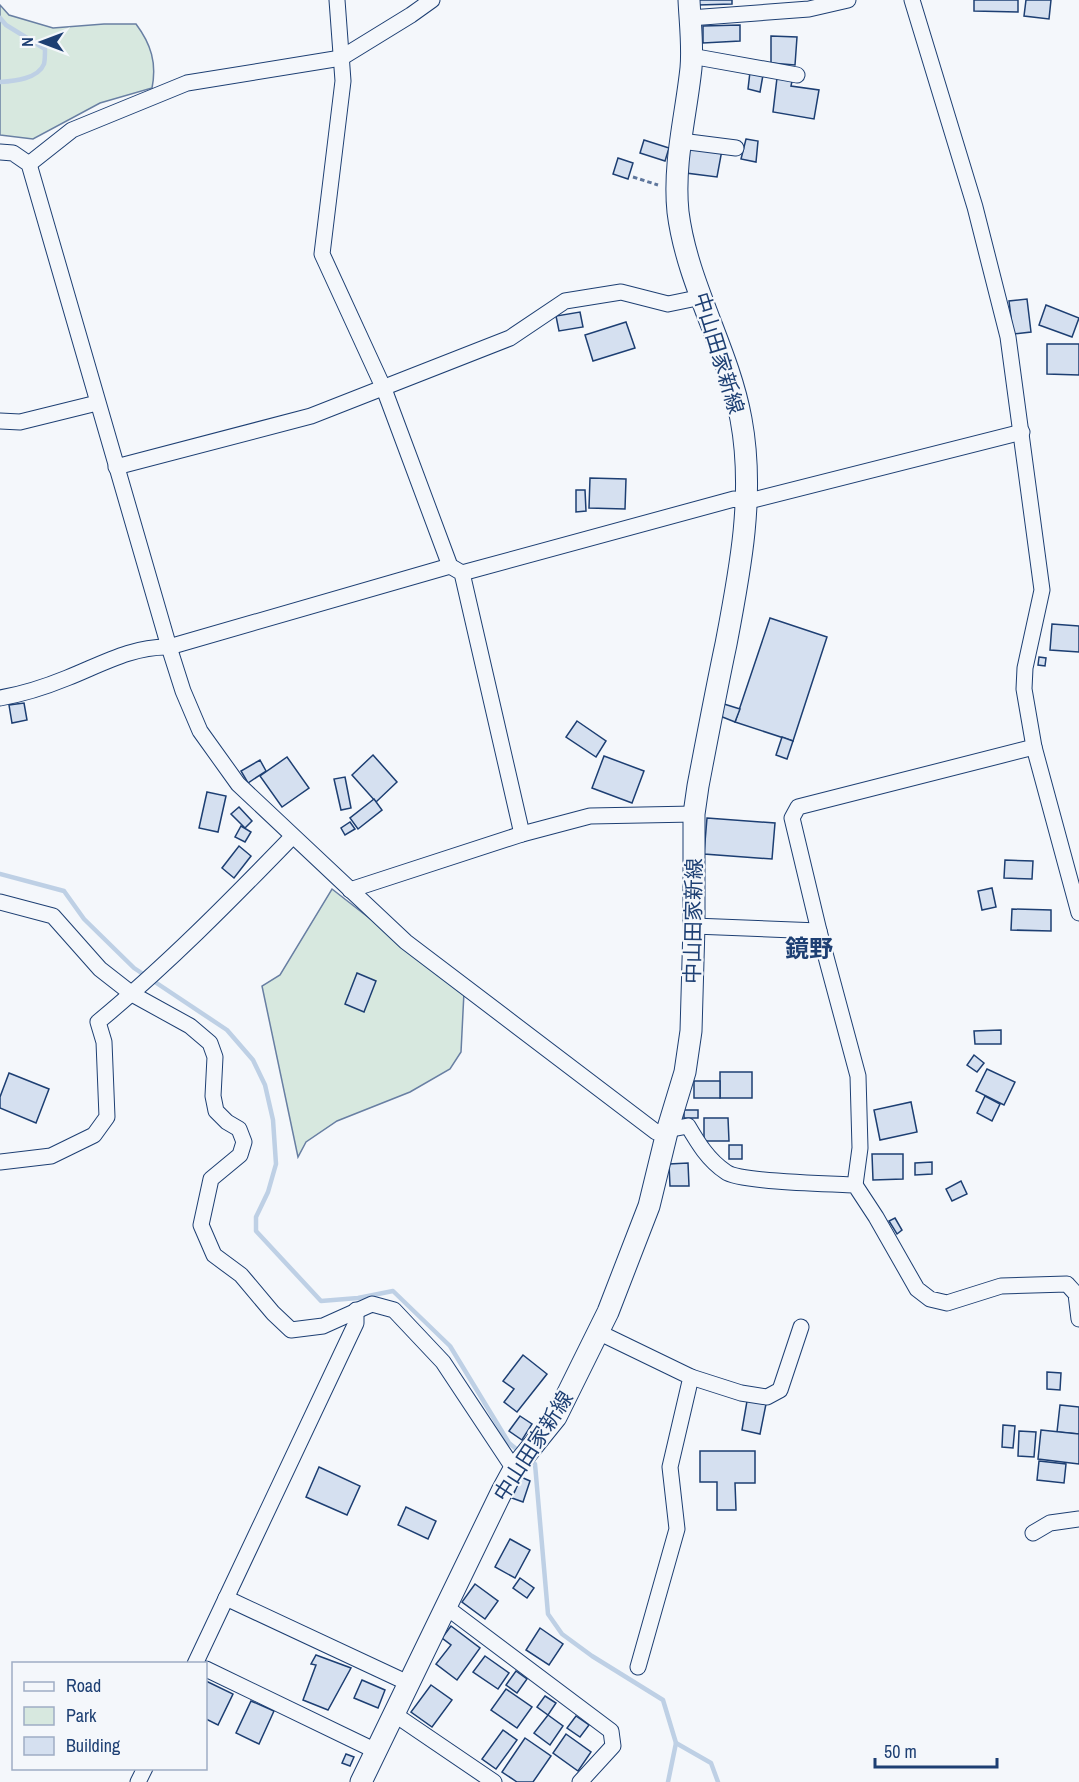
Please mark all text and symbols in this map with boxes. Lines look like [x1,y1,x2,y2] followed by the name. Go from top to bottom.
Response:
[12,12,72,72] north arrow
[16,37,38,47] text: N
[687,289,751,417] street label: 中山田家新線
[677,858,709,984] street label: 中山田家新線
[785,932,833,964] district label: 鏡野
[487,1385,579,1507] street label: 中山田家新線
[12,1662,207,1770] legend
[66,1673,101,1698] text: Road
[66,1703,97,1728] text: Park
[875,1731,996,1769] scale bar
[66,1733,121,1758] text: Building
[884,1739,917,1764] text: 50 m

